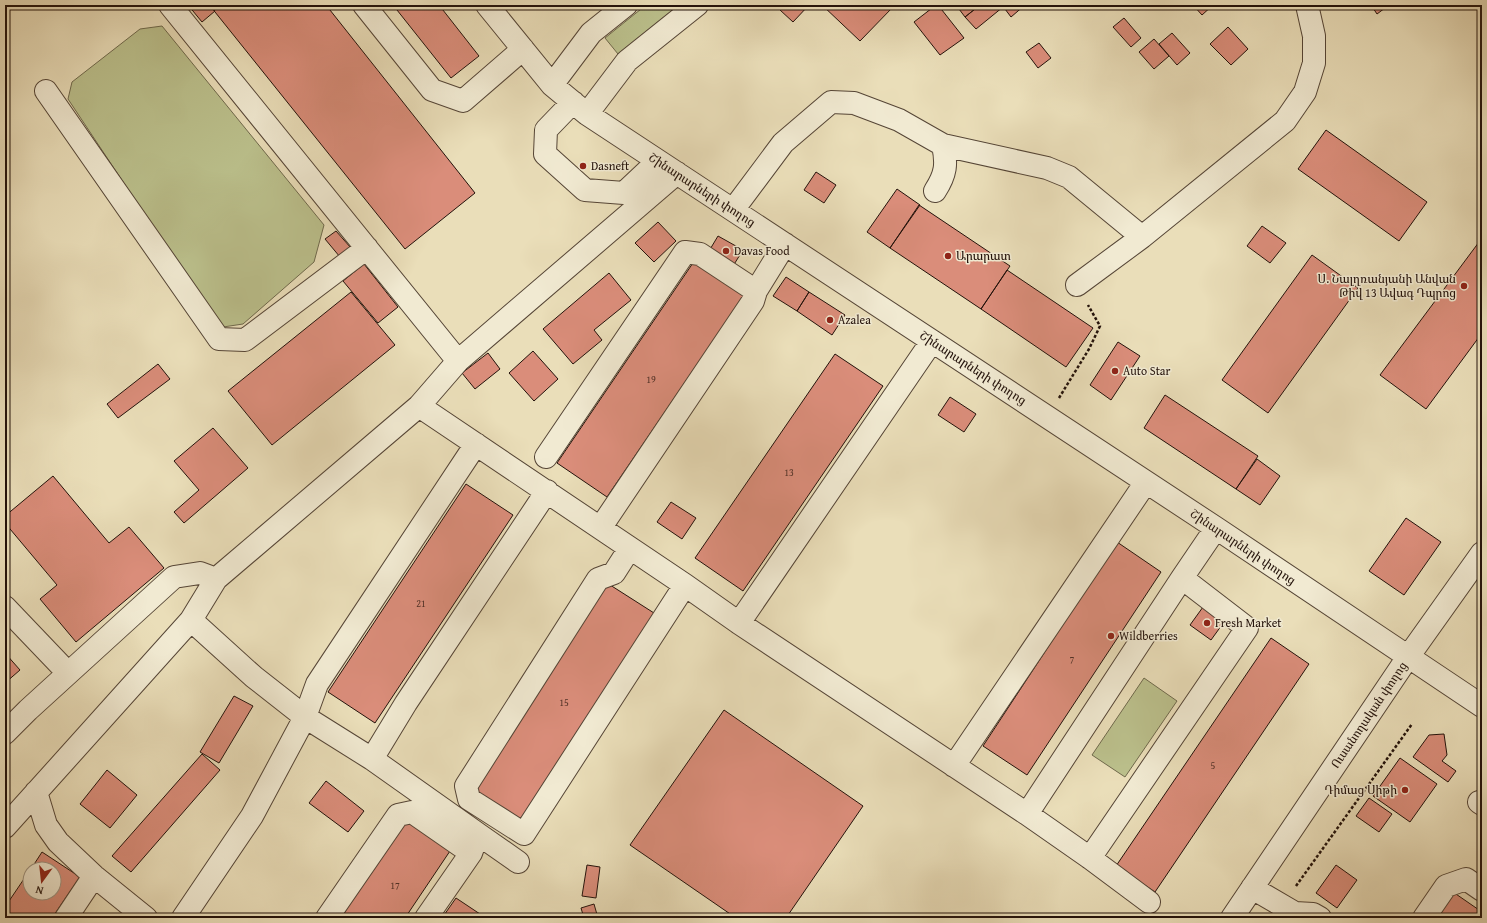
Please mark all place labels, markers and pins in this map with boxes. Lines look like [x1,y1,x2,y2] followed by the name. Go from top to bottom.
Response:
[591,157,630,174] place label: Dasneft
[578,161,588,171] marker: Dasneft
[734,242,790,259] place label: Davas Food
[721,246,731,256] marker: Davas Food
[956,247,1011,264] place label: Արարատ
[943,251,953,261] marker: Արարատ
[1318,270,1456,301] place label: Ս. Նալղռանյանի Անվան Թիվ 13 Ավագ Դպրոց
[1459,281,1469,291] marker: Ս. Նալղռանյանի Անվան Թիվ 13 Ավագ Դպրոց
[838,311,871,328] place label: Azalea
[825,315,835,325] marker: Azalea
[1123,362,1171,379] place label: Auto Star
[1110,366,1120,376] marker: Auto Star
[1215,614,1282,631] place label: Fresh Market
[1202,618,1212,628] marker: Fresh Market
[1119,627,1178,644] place label: Wildberries
[1106,631,1116,641] marker: Wildberries
[1325,781,1397,798] place label: Դիմաց Սիթի
[1400,785,1410,795] marker: Դիմաց Սիթի

